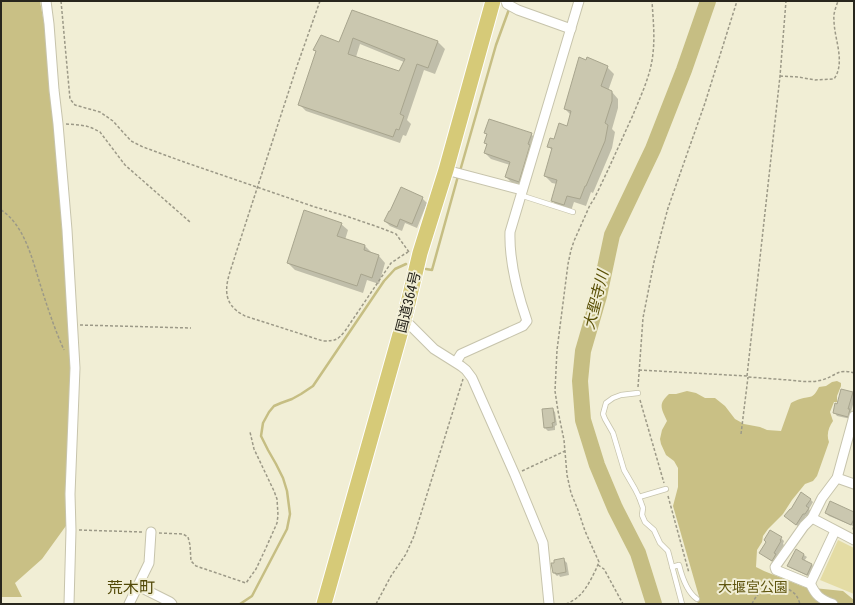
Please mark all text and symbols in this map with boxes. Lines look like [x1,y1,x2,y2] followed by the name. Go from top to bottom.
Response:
[580,267,612,331] water label: 大聖寺川
[393,270,423,334] street label: 国道364号
[107,578,155,597] district label: 荒木町
[718,579,788,595] park label: 大堰宮公園

